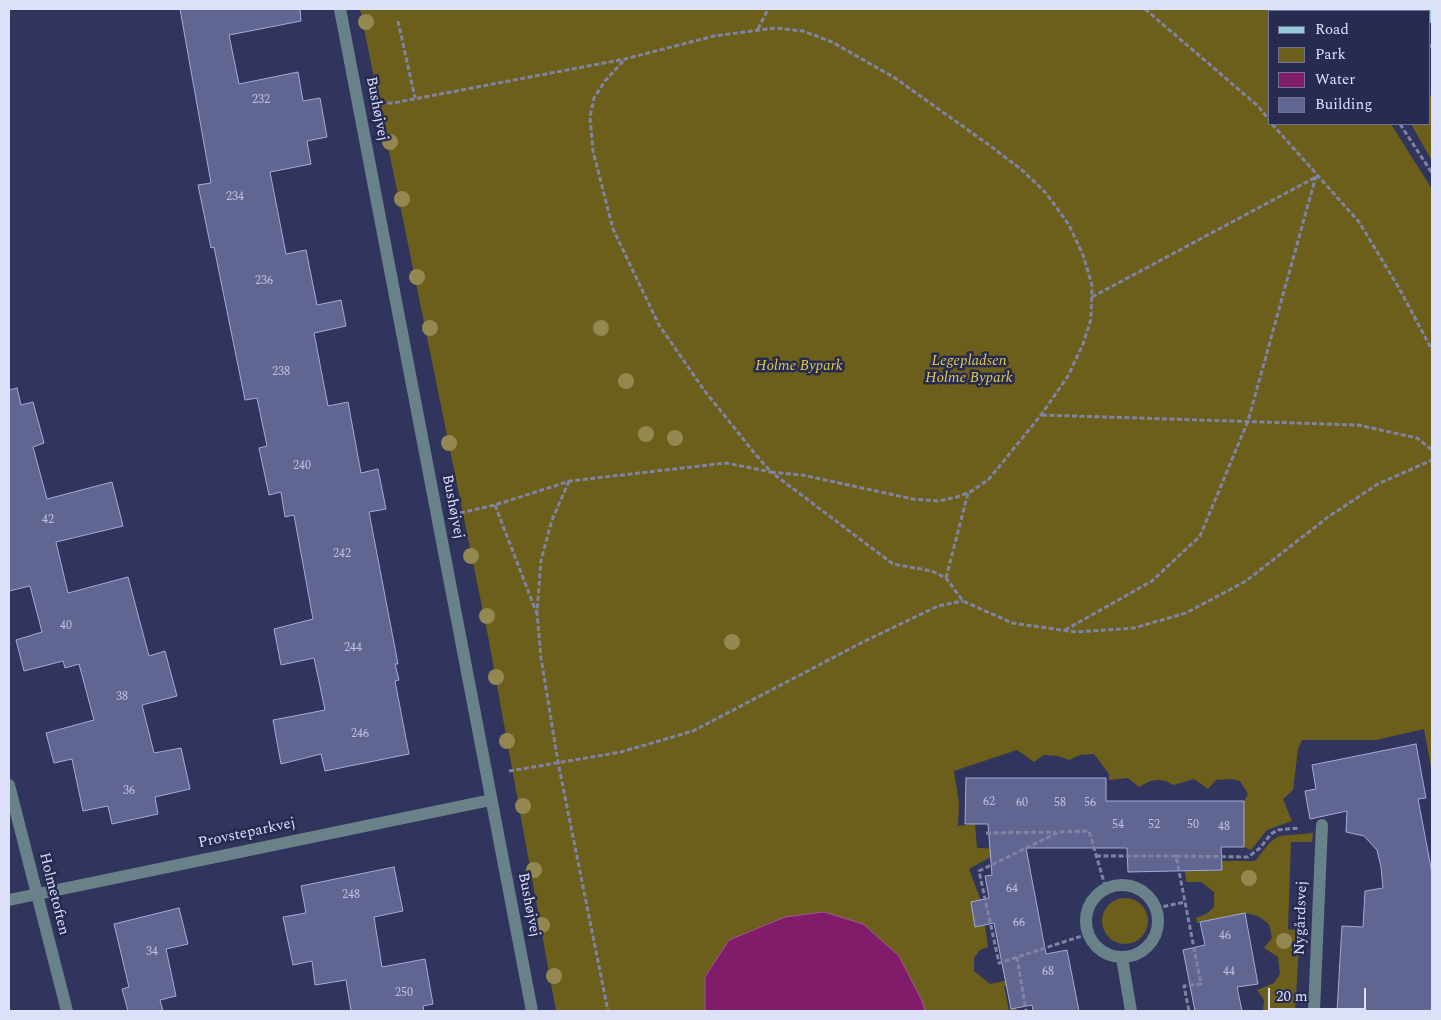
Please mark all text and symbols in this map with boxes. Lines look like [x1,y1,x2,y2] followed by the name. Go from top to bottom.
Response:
[1268,10,1431,125] legend
[1315,18,1349,41] text: Road
[1315,43,1346,66] text: Park
[1315,68,1355,91] text: Water
[361,75,391,143] street label: Bushøjvej
[1315,93,1372,116] text: Building
[252,94,270,108] house number: 232
[226,191,244,205] house number: 234
[255,275,273,289] house number: 236
[925,353,1013,388] park label: Legepladsen Holme Bypark
[755,358,843,376] park label: Holme Bypark
[272,366,290,380] house number: 238
[293,460,311,474] house number: 240
[437,473,467,541] street label: Bushøjvej
[42,514,54,528] house number: 42
[333,548,351,562] house number: 242
[60,620,72,634] house number: 40
[344,642,362,656] house number: 244
[116,691,128,705] house number: 38
[351,728,369,742] house number: 246
[123,785,135,799] house number: 36
[983,796,995,810] house number: 62
[1016,797,1028,811] house number: 60
[1054,797,1066,811] house number: 58
[1084,797,1096,811] house number: 56
[197,815,297,853] street label: Provsteparkvej
[1112,819,1124,833] house number: 54
[1148,819,1160,833] house number: 52
[1187,819,1199,833] house number: 50
[1218,821,1230,835] house number: 48
[34,851,72,937] street label: Holmetoften
[513,871,543,939] street label: Bushøjvej
[1292,880,1312,956] street label: Nygårdsvej
[1006,883,1018,897] house number: 64
[342,889,360,903] house number: 248
[1013,917,1025,931] house number: 66
[1219,930,1231,944] house number: 46
[146,946,158,960] house number: 34
[1042,966,1054,980] house number: 68
[1223,966,1235,980] house number: 44
[1271,978,1368,1010] scale bar
[1276,985,1308,1008] text: 20 m
[395,987,413,1001] house number: 250

